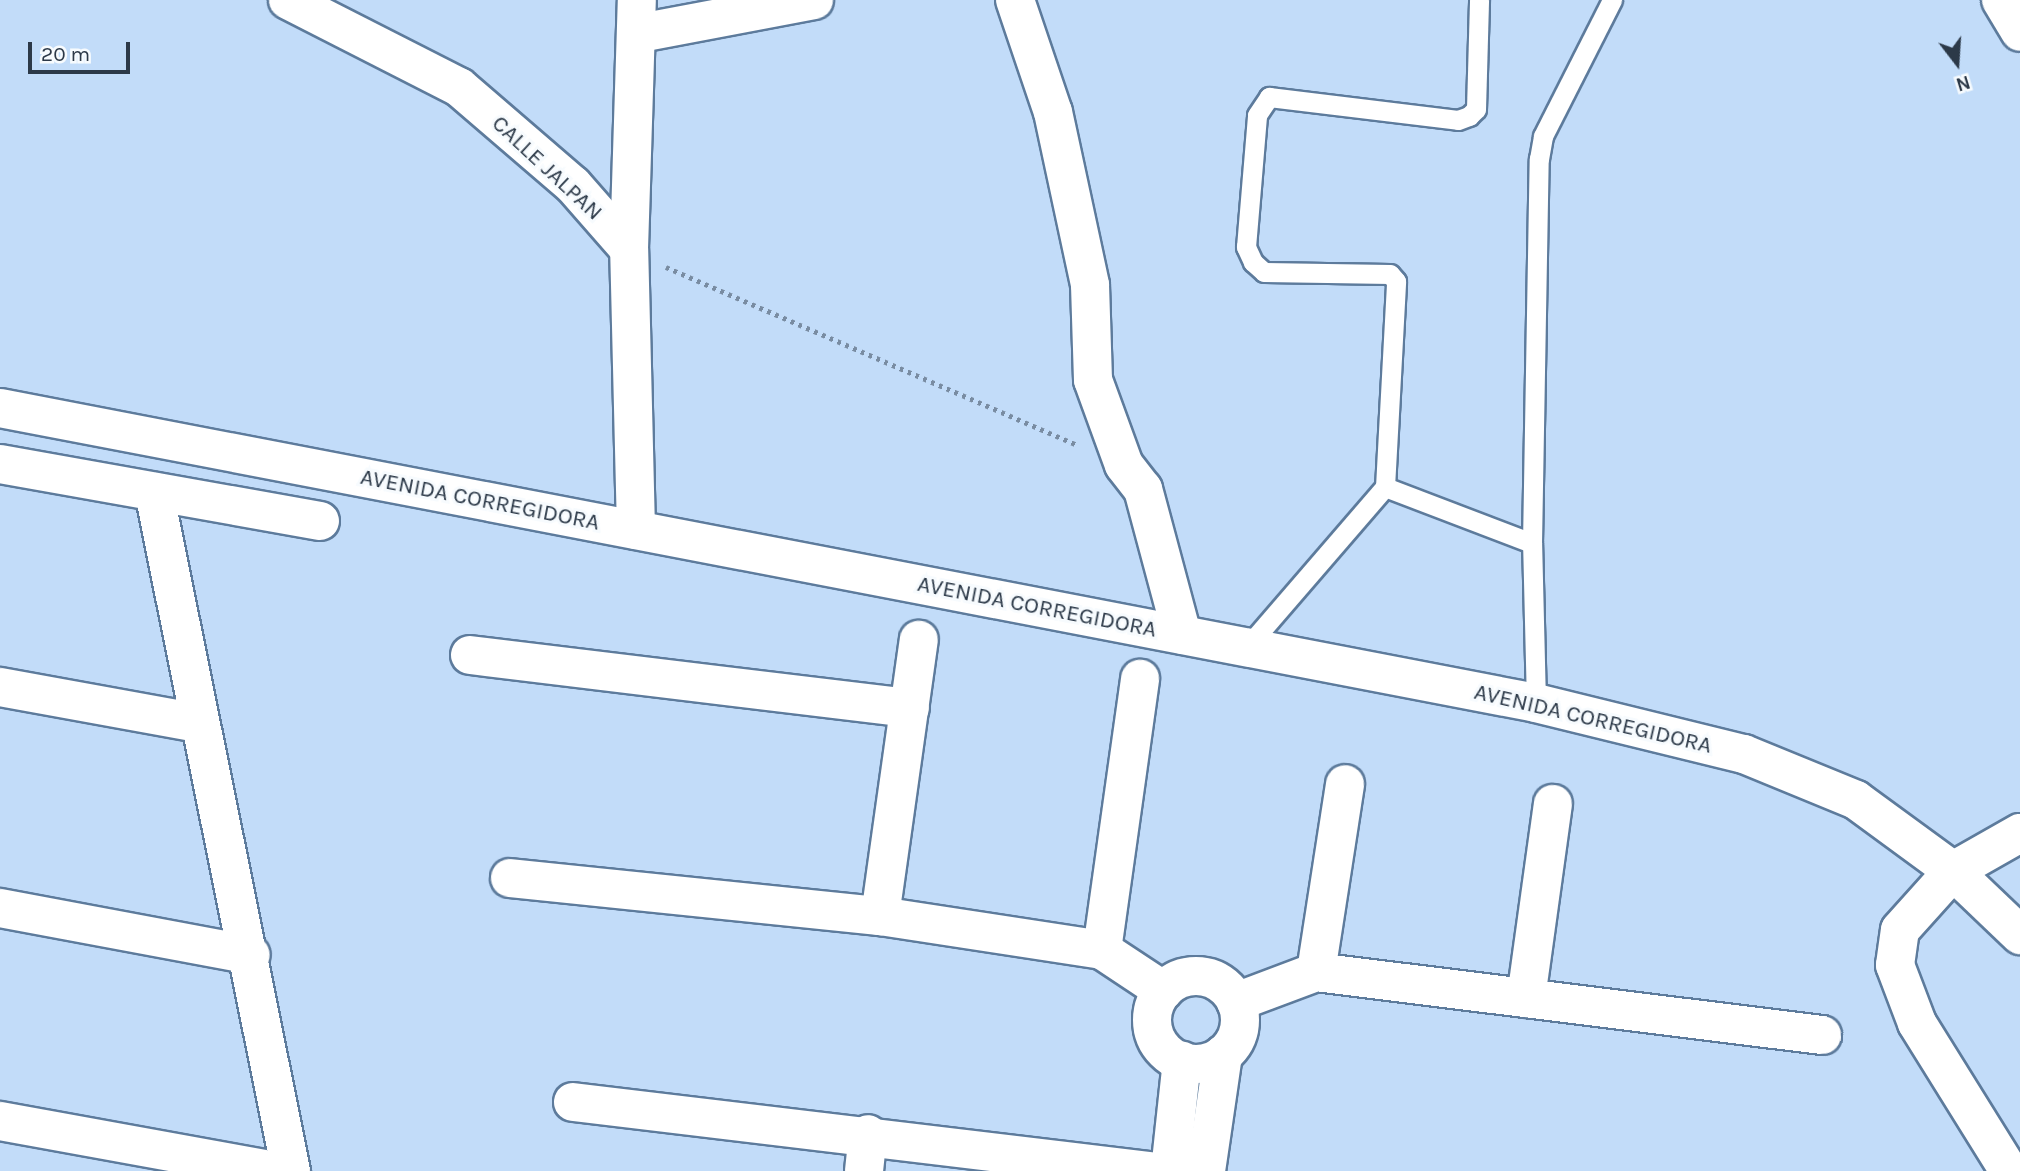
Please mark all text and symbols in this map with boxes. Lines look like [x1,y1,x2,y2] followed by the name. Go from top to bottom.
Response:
[32,28,133,72] scale bar
[1922,28,1992,98] north arrow
[41,42,90,66] text: 20 m
[1953,71,1973,96] text: N
[486,110,608,226] street label: CALLE JALPAN
[358,463,602,537] street label: AVENIDA CORREGIDORA
[915,570,1159,644] street label: AVENIDA CORREGIDORA
[1471,678,1715,760] street label: AVENIDA CORREGIDORA

